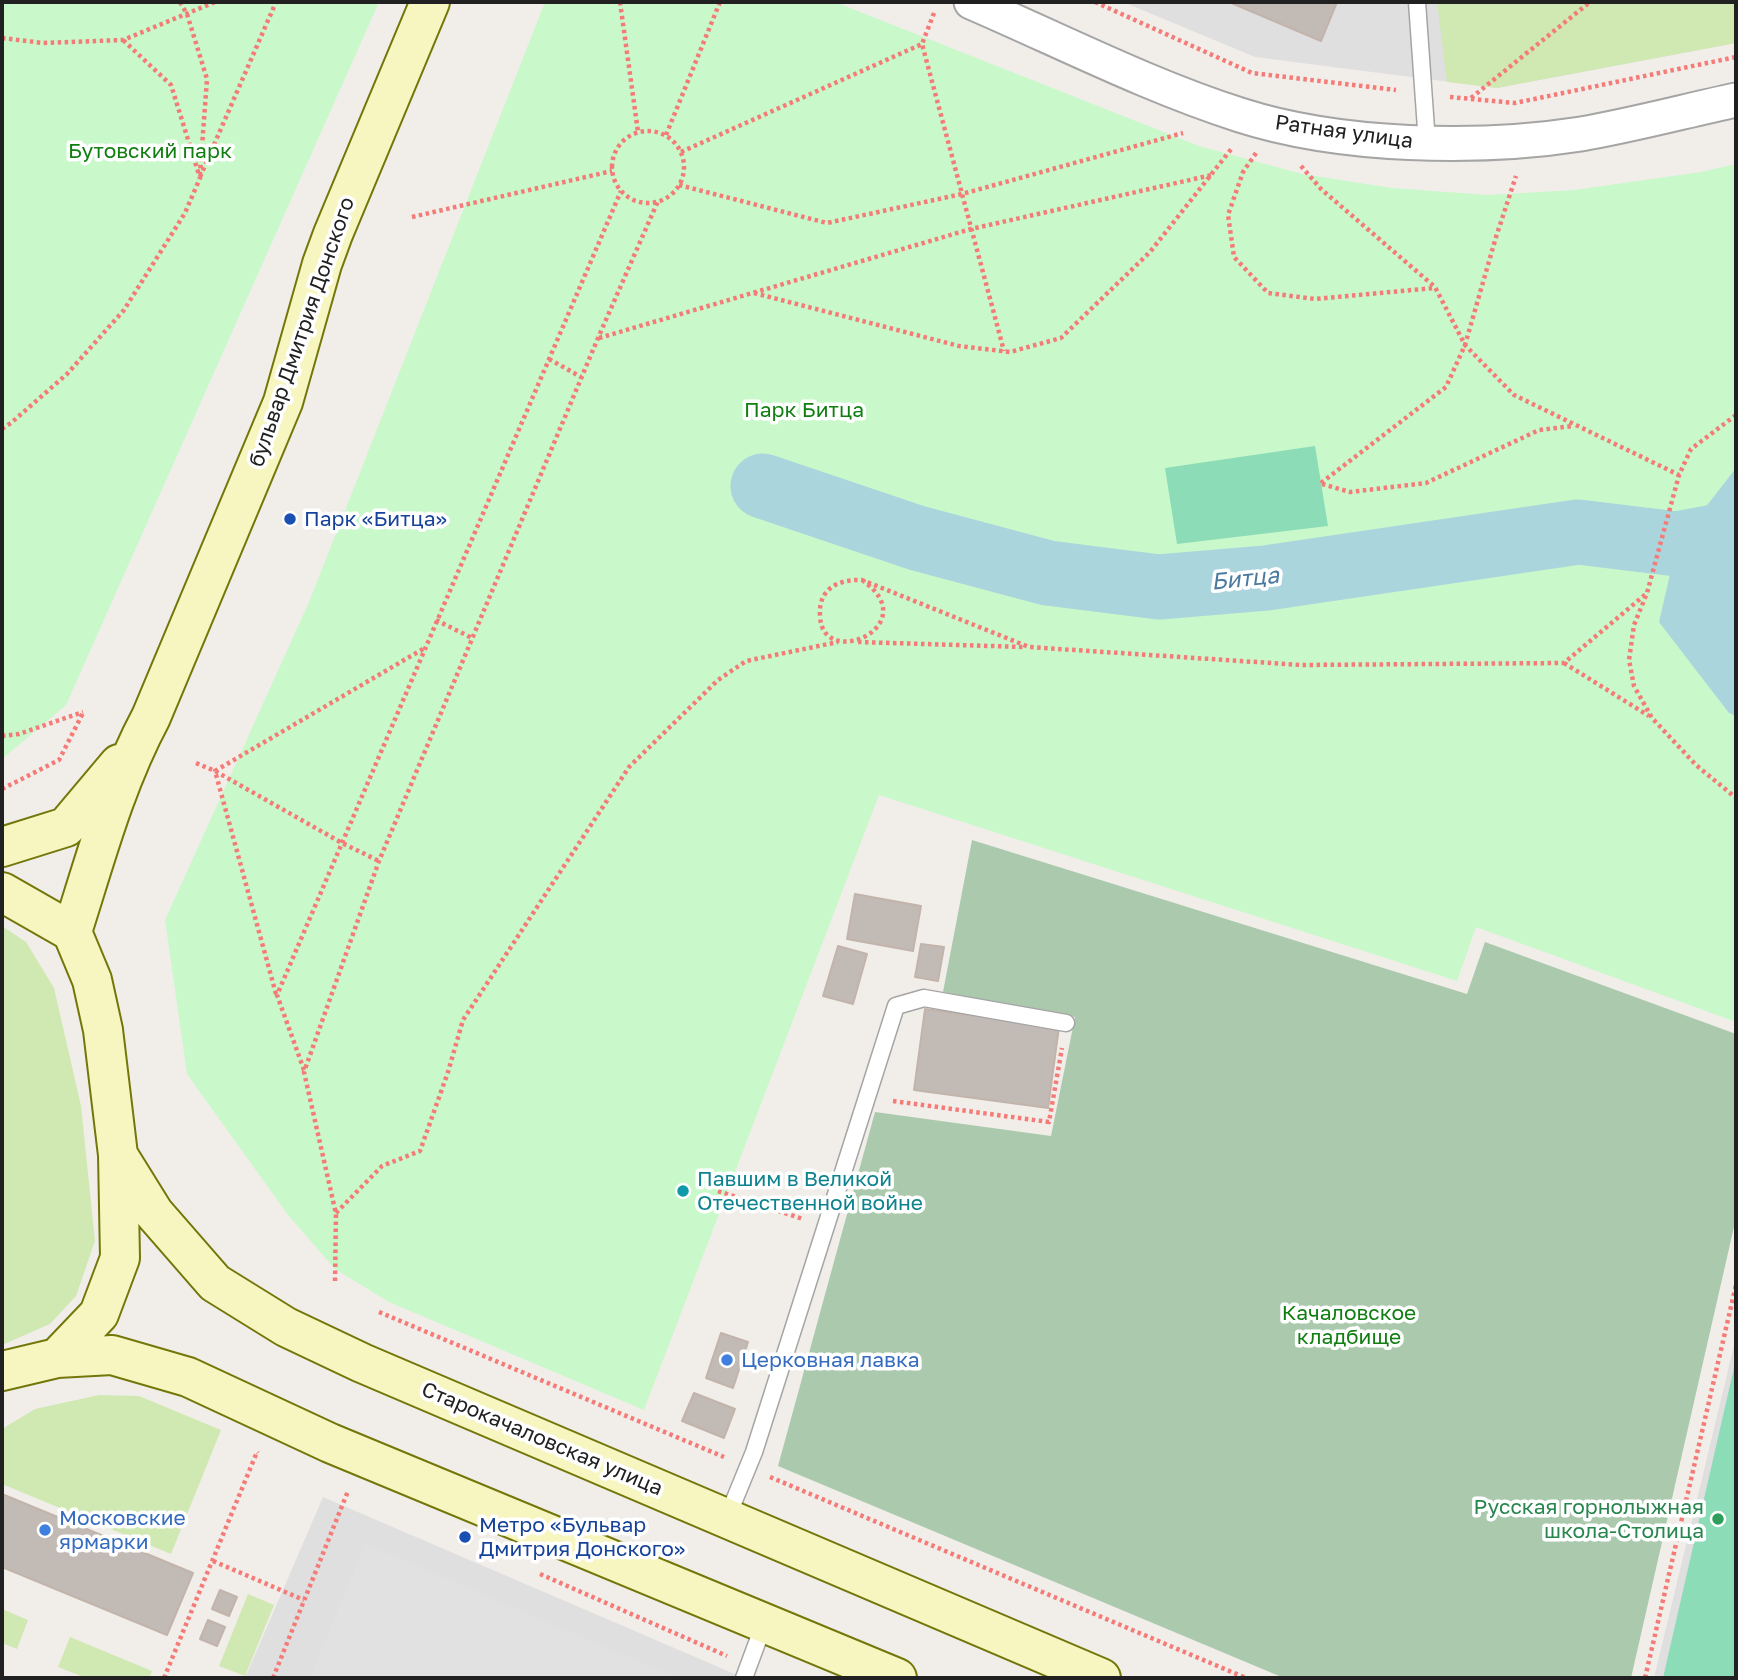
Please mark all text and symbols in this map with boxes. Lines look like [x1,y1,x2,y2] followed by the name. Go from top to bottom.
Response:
[1273,110,1415,154] street label: Ратная улица
[68,138,232,164] park label: Бутовский парк
[244,194,360,470] street label: бульвар Дмитрия Донского
[744,397,864,423] park label: Парк Битца
[304,506,447,532] place label: Парк «Битца»
[282,511,298,527] marker: Парк «Битца»
[1210,562,1280,596] water label: Битца
[697,1166,923,1216] place label: Павшим в Великой Отечественной войне
[675,1183,691,1199] marker: Павшим в Великой Отечественной войне
[1282,1300,1416,1350] park label: Качаловское кладбище
[741,1347,920,1373] place label: Церковная лавка
[719,1352,735,1368] marker: Церковная лавка
[418,1377,666,1501] street label: Старокачаловская улица
[1473,1494,1704,1544] place label: Русская горнолыжная школа-Столица
[59,1505,186,1555] place label: Московские ярмарки
[1710,1511,1726,1527] marker: Русская горнолыжная школа-Столица
[479,1512,685,1562] place label: Метро «Бульвар Дмитрия Донского»
[37,1522,53,1538] marker: Московские ярмарки
[457,1529,473,1545] marker: Метро «Бульвар Дмитрия Донского»

